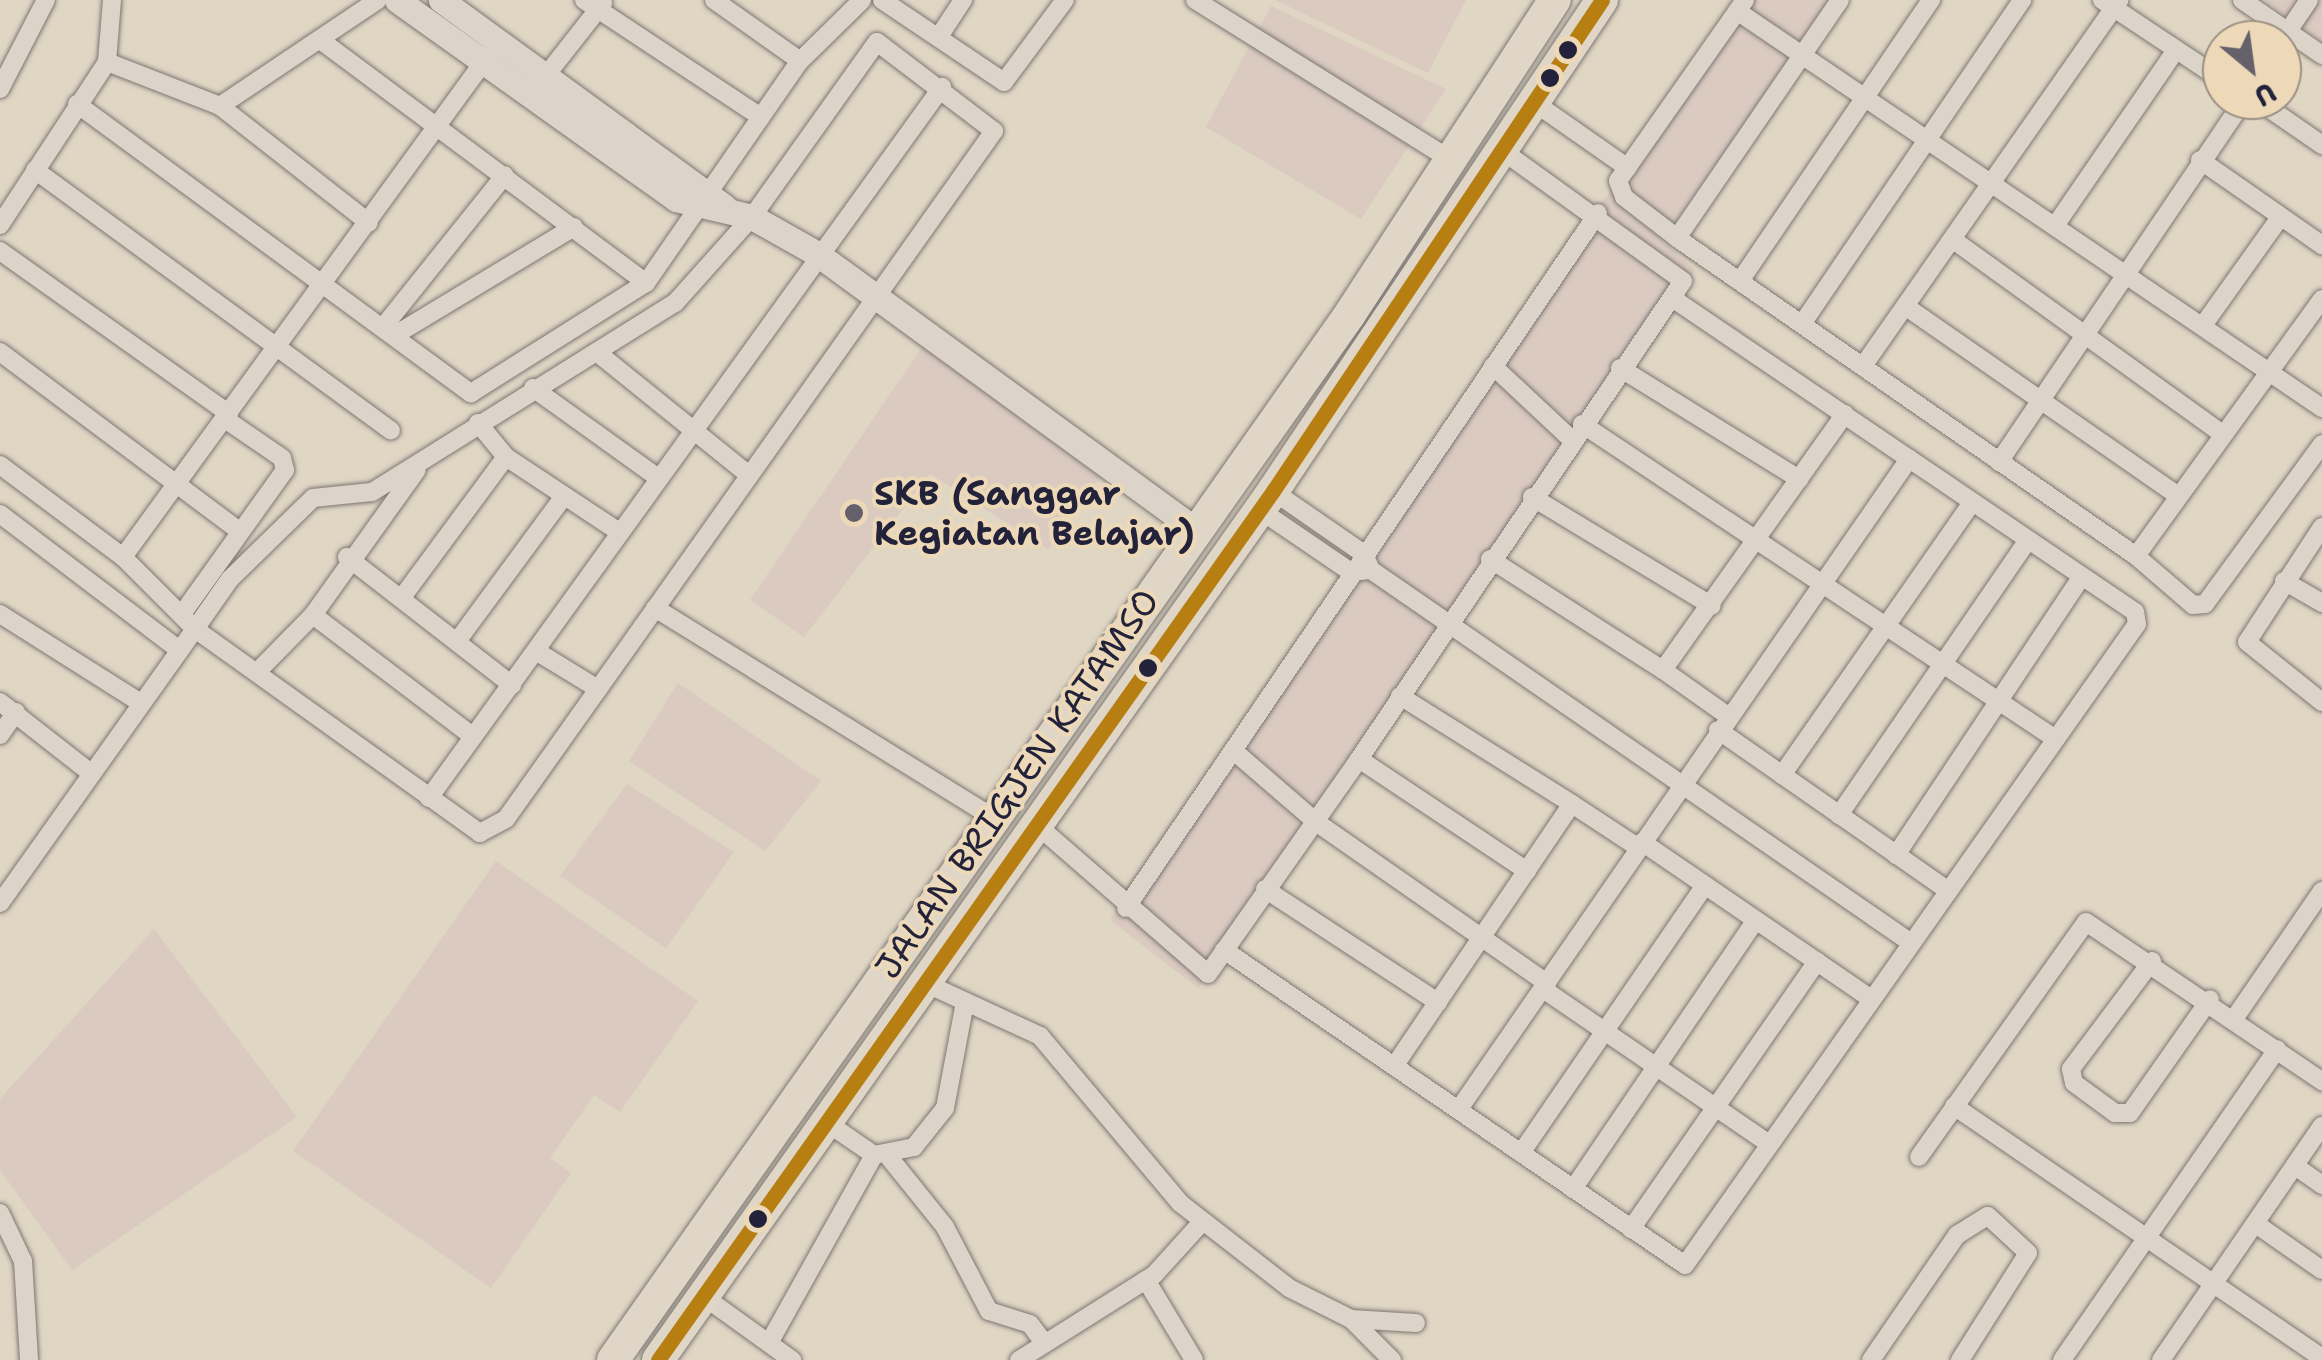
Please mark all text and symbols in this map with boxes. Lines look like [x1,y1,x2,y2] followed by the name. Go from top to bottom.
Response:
[2202,20,2302,120] north arrow
[1558,40,1578,60] unlabelled marker
[1540,68,1560,88] unlabelled marker
[2248,73,2283,116] text: U
[874,472,1195,554] place label: SKB (Sanggar Kegiatan Belajar)
[843,502,865,524] marker: SKB (Sanggar Kegiatan Belajar)
[866,581,1168,987] street label: JALAN BRIGJEN KATAMSO
[1138,658,1158,678] unlabelled marker
[748,1209,768,1229] unlabelled marker

